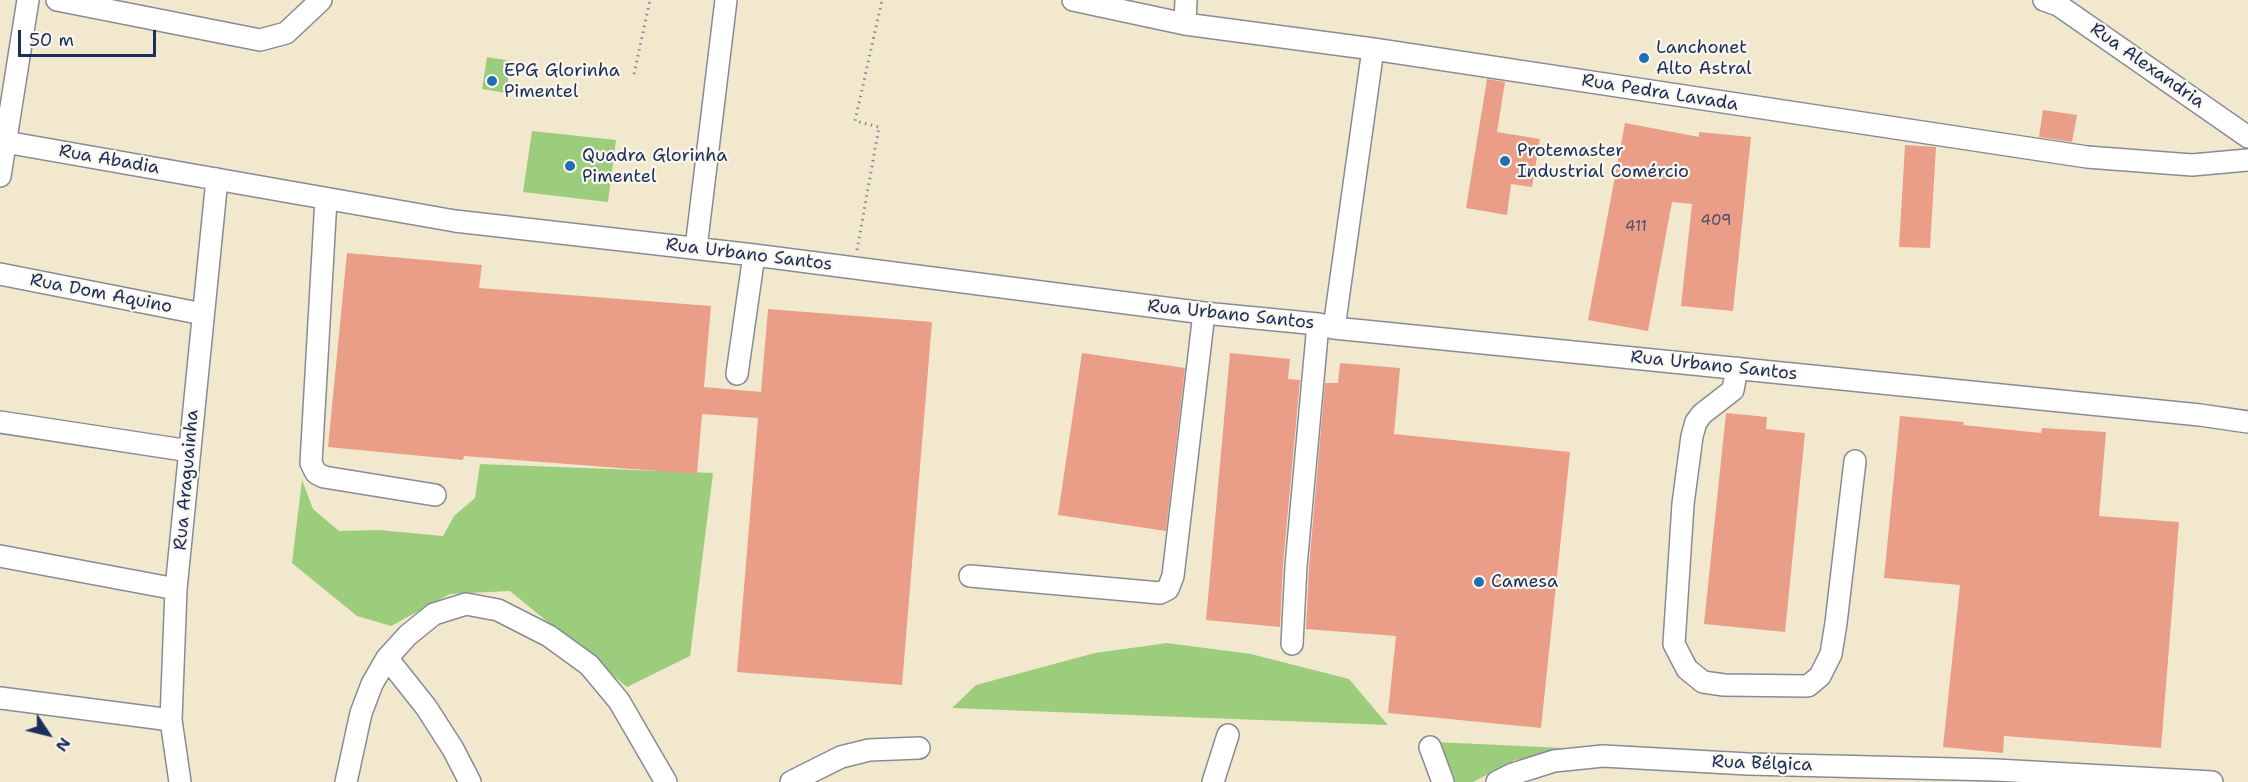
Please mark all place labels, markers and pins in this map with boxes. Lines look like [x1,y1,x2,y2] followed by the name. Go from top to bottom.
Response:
[1656,37,1752,80] place label: Lanchonet Alto Astral
[1637,51,1651,65] marker: Lanchonet Alto Astral
[504,60,620,103] place label: EPG Glorinha Pimentel
[485,74,499,88] marker: EPG Glorinha Pimentel
[1517,140,1689,182] place label: Protemaster Industrial Comércio
[582,145,727,188] place label: Quadra Glorinha Pimentel
[1498,154,1512,168] marker: Protemaster Industrial Comércio
[563,159,577,173] marker: Quadra Glorinha Pimentel
[1491,571,1558,593] place label: Camesa
[1472,575,1486,589] marker: Camesa

